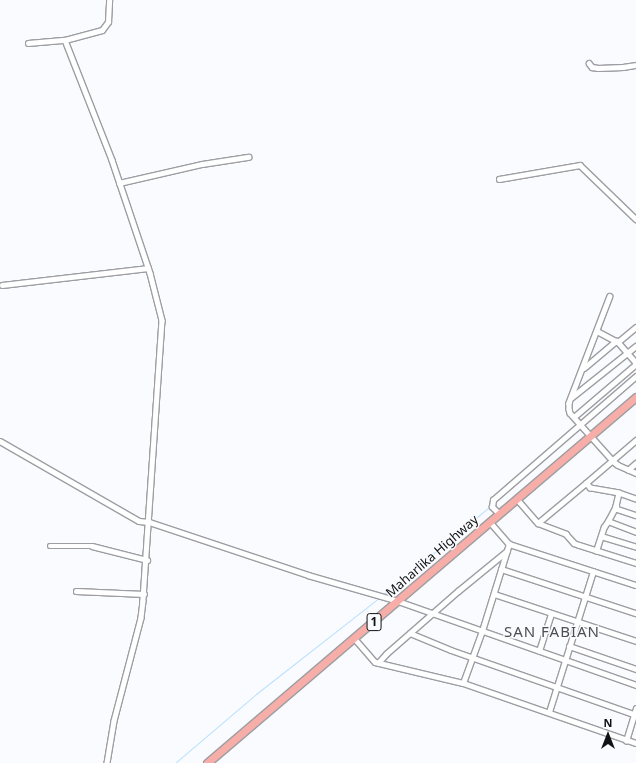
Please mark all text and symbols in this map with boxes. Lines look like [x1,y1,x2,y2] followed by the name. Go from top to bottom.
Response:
[383,512,481,600] street label: Maharlika Highway
[366,612,382,632] road number: 1
[504,623,600,641] district label: SAN FABIAN
[588,715,628,755] north arrow
[604,715,612,730] text: N

